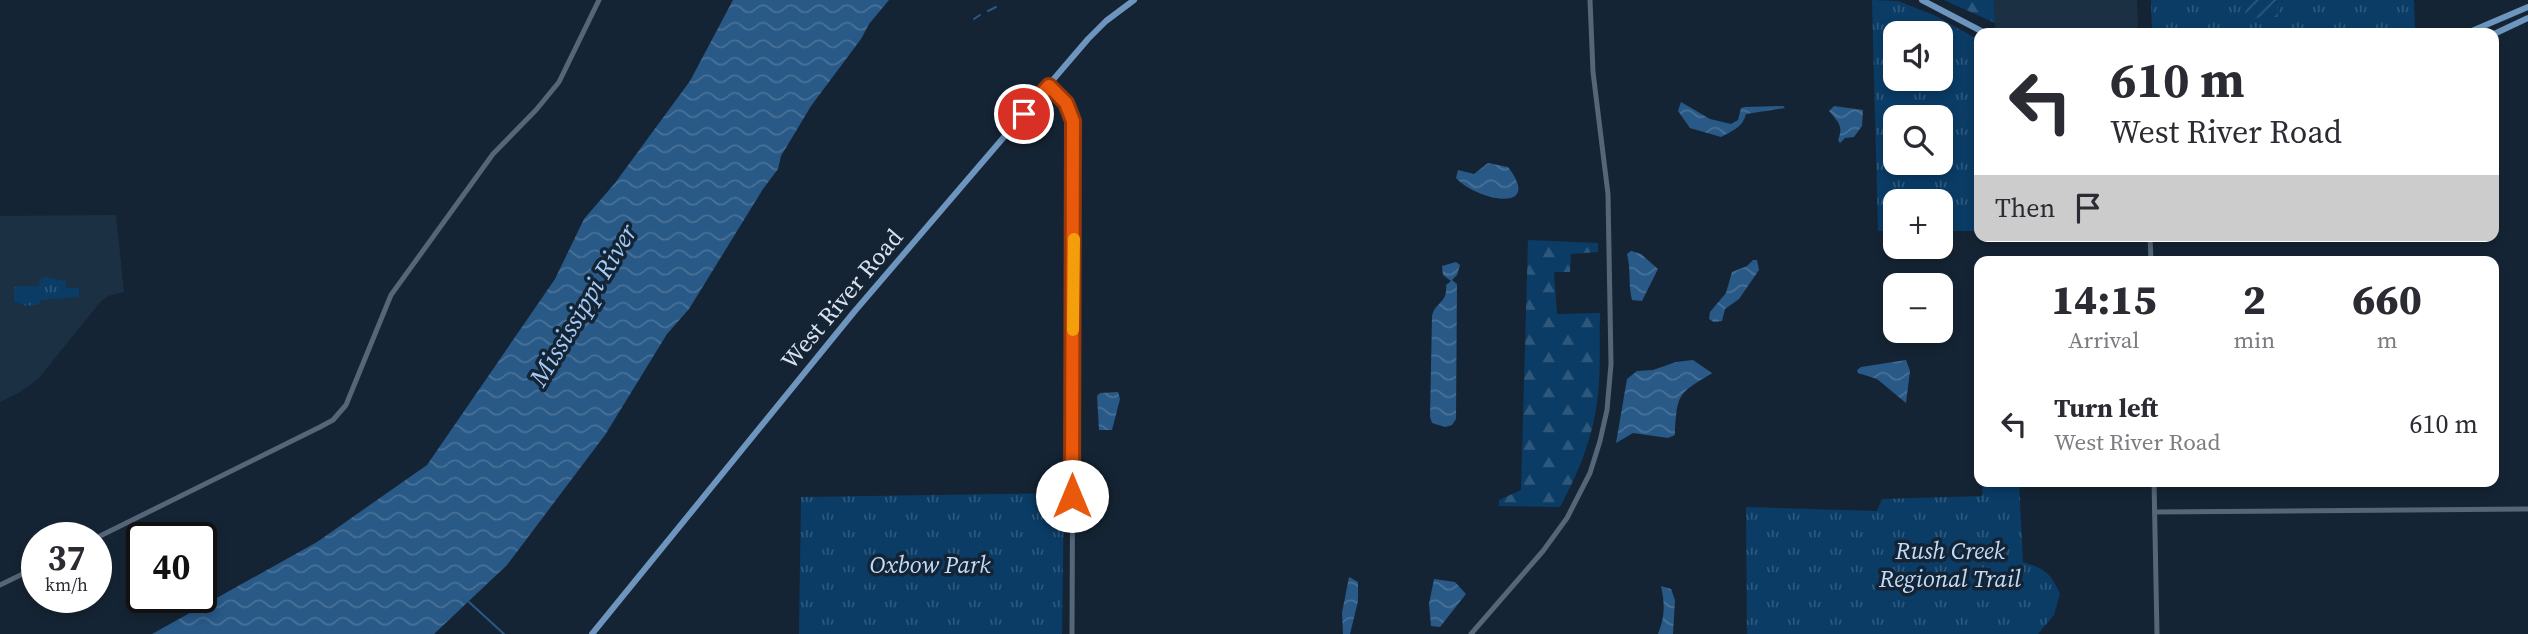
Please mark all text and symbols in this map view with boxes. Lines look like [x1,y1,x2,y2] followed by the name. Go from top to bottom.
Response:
[1883,21,1953,343] map controls
[1883,21,1953,91] button: sound
[2110,46,2245,113] text: 610 m
[1995,56,2086,147] icon: left
[994,84,1054,144] pin
[1005,95,1043,133] icon: arrive
[1883,105,1953,175] button: search
[2110,110,2342,154] text: West River Road
[1883,189,1953,259] button: +
[2069,189,2107,227] icon: arrive
[1995,190,2055,226] text: Then
[520,217,646,394] water label: Mississippi River
[773,221,910,376] street label: West River Road
[2051,270,2156,328] text: 14:15
[2243,270,2266,328] text: 2
[2352,270,2422,328] text: 660
[1883,273,1953,343] button: −
[2068,324,2139,356] text: Arrival
[2234,324,2275,356] text: min
[2377,324,2397,356] text: m
[2054,390,2158,426] text: Turn left
[1995,405,2033,443] icon: left
[2410,406,2478,442] text: 610 m
[2054,426,2221,458] text: West River Road
[1035,459,1109,533] position arrow
[126,522,217,613] speed limit sign: 40
[48,534,85,582] text: 37
[1878,534,2021,595] park label: Rush Creek Regional Trail
[869,548,991,581] park label: Oxbow Park
[45,572,88,597] text: km/h

